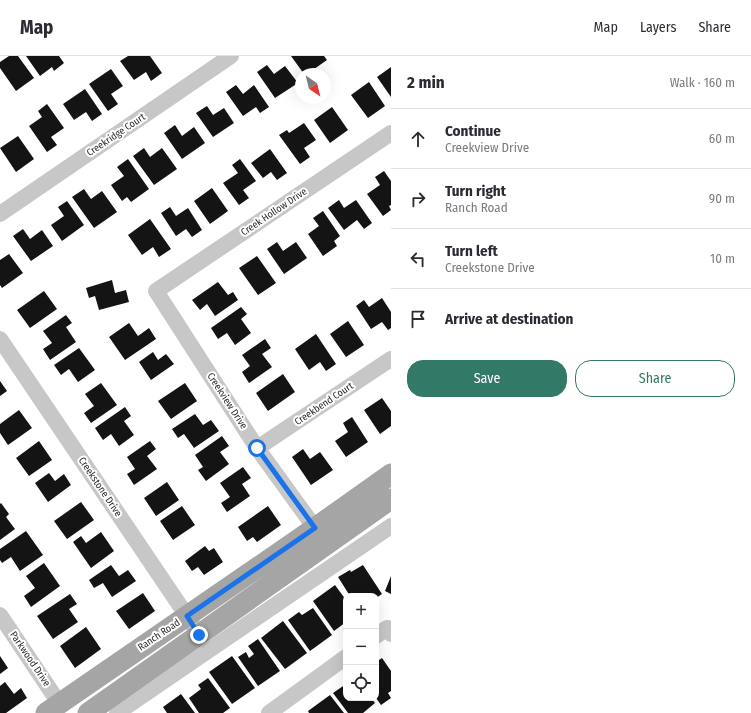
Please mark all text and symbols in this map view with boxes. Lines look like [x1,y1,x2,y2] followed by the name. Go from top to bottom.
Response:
[20,16,53,39] text: Map
[594,19,618,36] text: Map
[640,19,676,36] text: Layers
[698,19,731,36] text: Share
[295,68,331,104] north arrow
[407,72,445,93] text: 2 min
[670,75,735,90] text: Walk · 160 m
[84,111,148,159] street label: Creekridge Court
[445,122,501,140] text: Continue
[407,128,429,150] icon: ahead
[709,131,735,146] text: 60 m
[445,140,529,155] text: Creekview Drive
[445,182,506,200] text: Turn right
[239,185,309,238] street label: Creek Hollow Drive
[407,188,429,210] icon: right
[709,191,735,206] text: 90 m
[445,200,508,215] text: Ranch Road
[445,242,498,260] text: Turn left
[407,248,429,270] icon: left
[710,251,735,266] text: 10 m
[445,260,535,275] text: Creekstone Drive
[407,308,429,330] icon: arrive
[445,310,573,328] text: Arrive at destination
[407,360,567,397] button: Save
[575,360,735,397] button: Share
[204,371,250,431] street label: Creekview Drive
[292,380,356,428] street label: Creekbend Court
[248,439,266,457] route start
[76,455,124,519] street label: Creekstone Drive
[343,593,379,701] map controls
[343,593,379,629] button: +
[136,617,182,653] street label: Ranch Road
[190,626,208,644] route end
[7,629,53,689] street label: Parkwood Drive
[343,629,379,665] button: −
[343,665,379,701] button: locate

